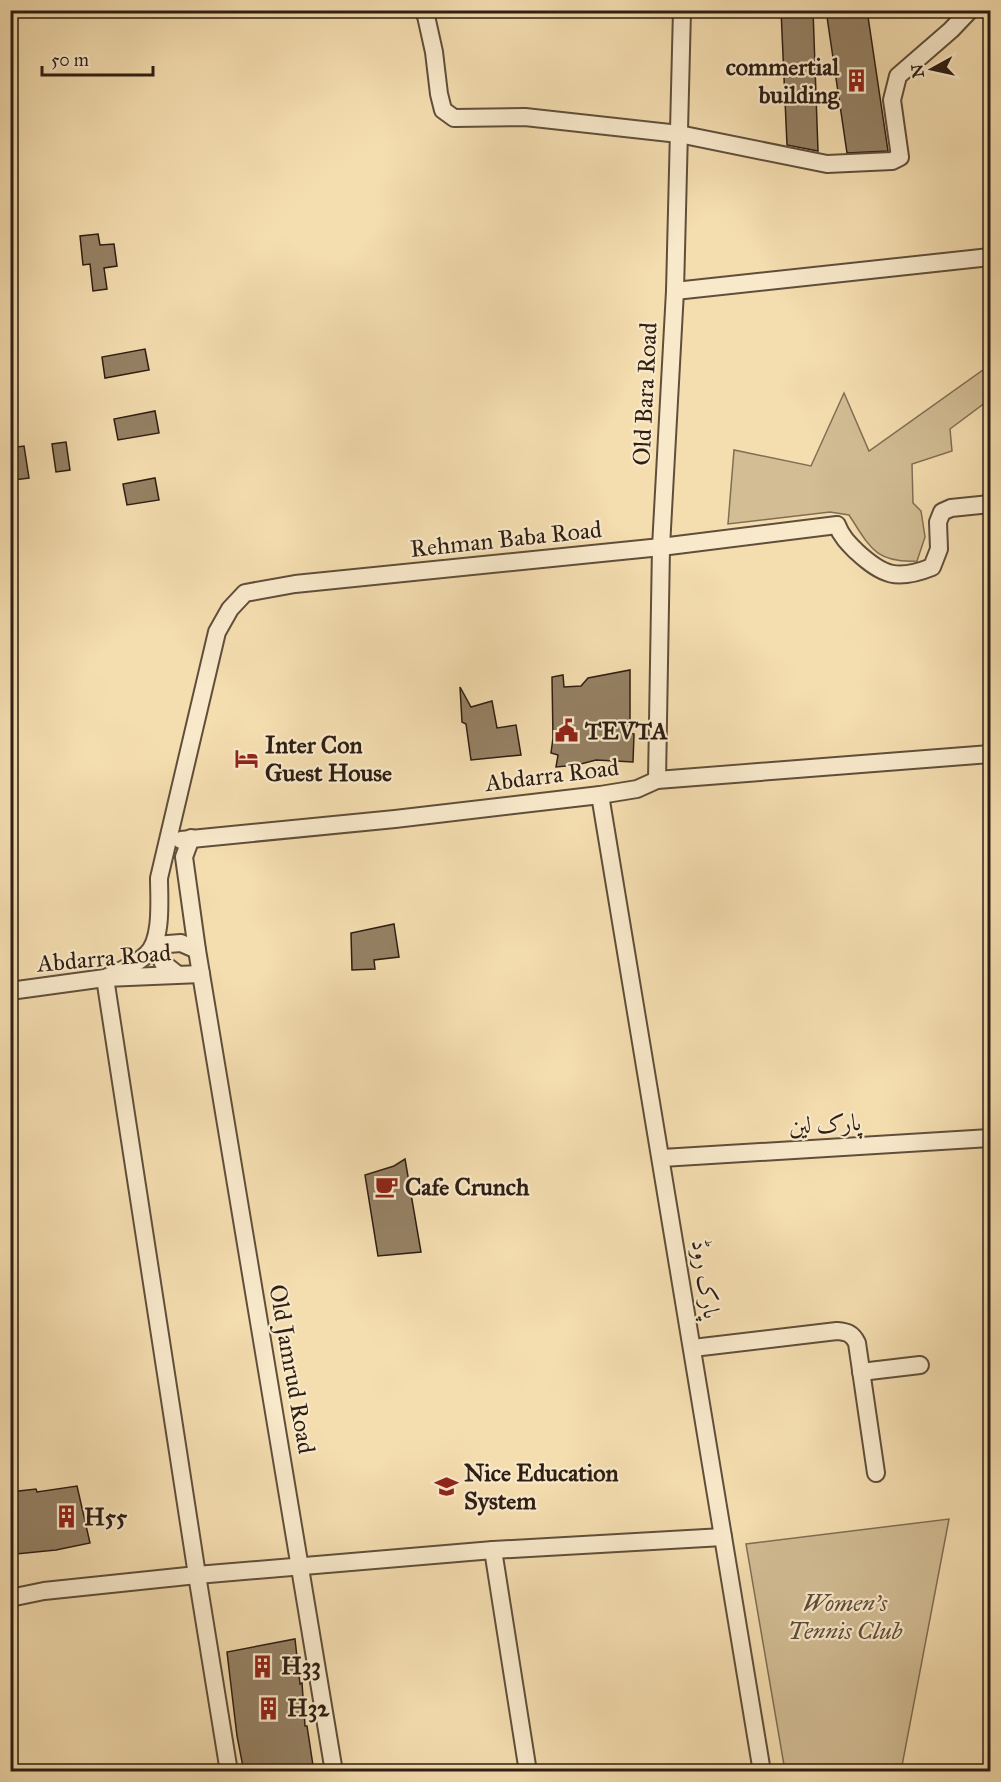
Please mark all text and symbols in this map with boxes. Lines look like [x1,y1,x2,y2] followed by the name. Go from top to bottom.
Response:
[42,39,153,77] scale bar
[902,39,962,99] north arrow
[51,49,89,71] text: 50 m
[726,52,840,110] place label: commertial building
[907,63,928,79] text: N
[844,68,870,94] building icon: commertial building
[626,322,664,466] street label: Old Bara Road
[409,514,603,564] street label: Rehman Baba Road
[584,716,668,746] place label: TEVTA
[554,718,580,744] public building icon: TEVTA
[265,730,392,788] place label: Inter Con Guest House
[234,746,260,772] hotel icon: Inter Con Guest House
[482,752,621,798] street label: Abdarra Road
[35,937,172,979] street label: Abdarra Road
[788,1107,864,1143] street label: پارک لین
[405,1172,530,1202] place label: Cafe Crunch
[374,1174,400,1200] cafe icon: Cafe Crunch
[683,1237,727,1323] street label: پارک روڈ
[262,1282,322,1456] street label: Old Jamrud Road
[464,1458,619,1516] place label: Nice Education System
[433,1474,459,1500] school or university icon: Nice Education System
[84,1502,128,1532] place label: H55
[53,1504,79,1530] building icon: H55
[788,1588,903,1646] park label: Women's Tennis Club
[281,1651,321,1681] place label: H33
[250,1653,276,1679] building icon: H33
[287,1693,330,1723] place label: H32
[256,1695,282,1721] building icon: H32

